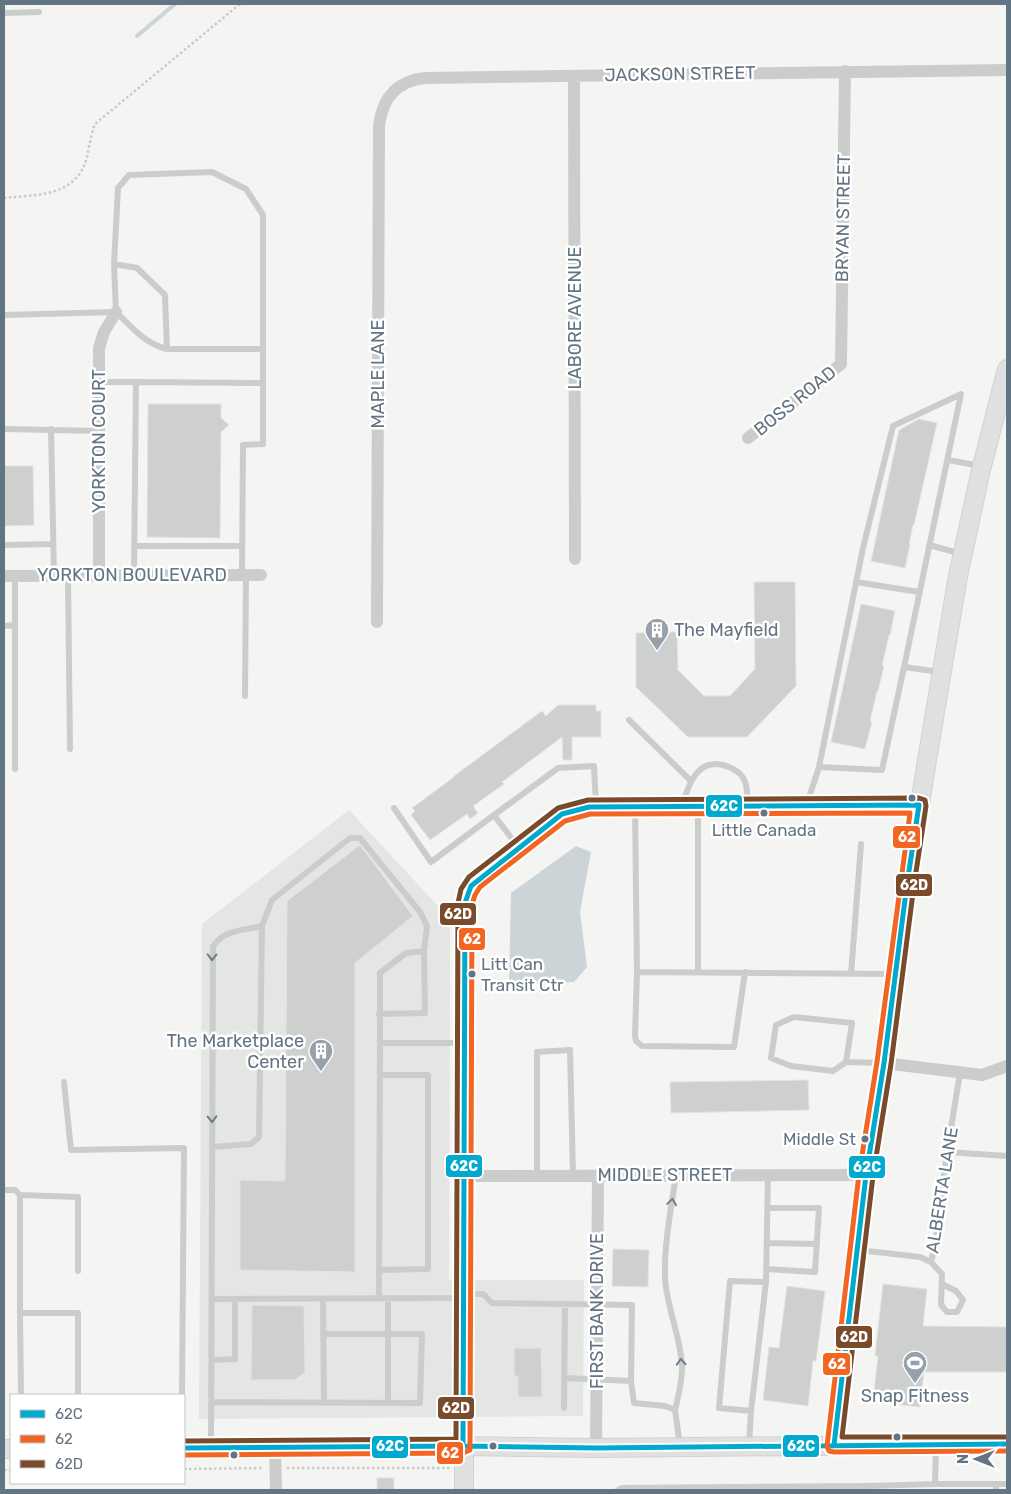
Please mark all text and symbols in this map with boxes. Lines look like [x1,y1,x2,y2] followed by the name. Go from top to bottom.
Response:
[604,62,756,86] street label: JACKSON STREET
[831,154,855,282] street label: BRYAN STREET
[564,247,586,389] street label: LABORE AVENUE
[367,320,389,428] street label: MAPLE LANE
[750,361,840,441] street label: BOSS ROAD
[88,369,110,513] street label: YORKTON COURT
[37,564,227,586] street label: YORKTON BOULEVARD
[644,617,670,651] building icon: The Mayfield
[674,619,779,641] place label: The Mayfield
[907,793,917,803] unlabelled marker
[705,794,743,818] line badge: 62C
[710,798,738,815] text: 62C
[759,808,769,818] marker: Little Canada
[712,820,816,840] place label: Little Canada
[892,825,921,849] line badge: 62
[898,829,916,846] text: 62
[895,873,933,897] line badge: 62D
[900,877,928,894] text: 62D
[439,902,477,926] line badge: 62D
[444,906,472,923] text: 62D
[458,927,486,951] line badge: 62
[463,931,481,948] text: 62
[207,953,218,961] one-way arrow
[481,954,564,995] place label: Litt Can Transit Ctr
[467,969,477,979] marker: Litt Can Transit Ctr
[166,1030,304,1073] place label: The Marketplace Center
[308,1038,334,1072] building icon: The Marketplace Center
[206,1115,217,1123] one-way arrow
[921,1125,963,1255] street label: ALBERTA LANE
[783,1129,856,1149] place label: Middle St
[860,1134,870,1144] marker: Middle St
[445,1154,483,1178] line badge: 62C
[848,1155,886,1179] line badge: 62C
[450,1158,478,1175] text: 62C
[853,1159,881,1176] text: 62C
[598,1164,732,1186] street label: MIDDLE STREET
[666,1198,677,1206] one-way arrow
[586,1233,608,1389] street label: FIRST BANK DRIVE
[835,1325,873,1349] line badge: 62D
[840,1329,868,1346] text: 62D
[902,1350,928,1384] sports icon: Snap Fitness
[822,1352,851,1376] line badge: 62
[828,1356,846,1373] text: 62
[676,1358,687,1366] one-way arrow
[861,1385,969,1407] place label: Snap Fitness
[10,1394,185,1484] legend
[437,1396,475,1420] line badge: 62D
[442,1400,470,1417] text: 62D
[55,1405,83,1423] text: 62C
[55,1430,73,1448] text: 62
[892,1432,902,1442] unlabelled marker
[782,1434,820,1458] line badge: 62C
[951,1434,1001,1484] north arrow
[371,1435,409,1459] line badge: 62C
[376,1438,404,1455] text: 62C
[787,1438,815,1455] text: 62C
[436,1441,464,1465] line badge: 62
[488,1441,498,1451] unlabelled marker
[441,1445,459,1462] text: 62
[229,1450,239,1460] unlabelled marker
[955,1454,972,1464] text: N
[55,1455,83,1473] text: 62D

